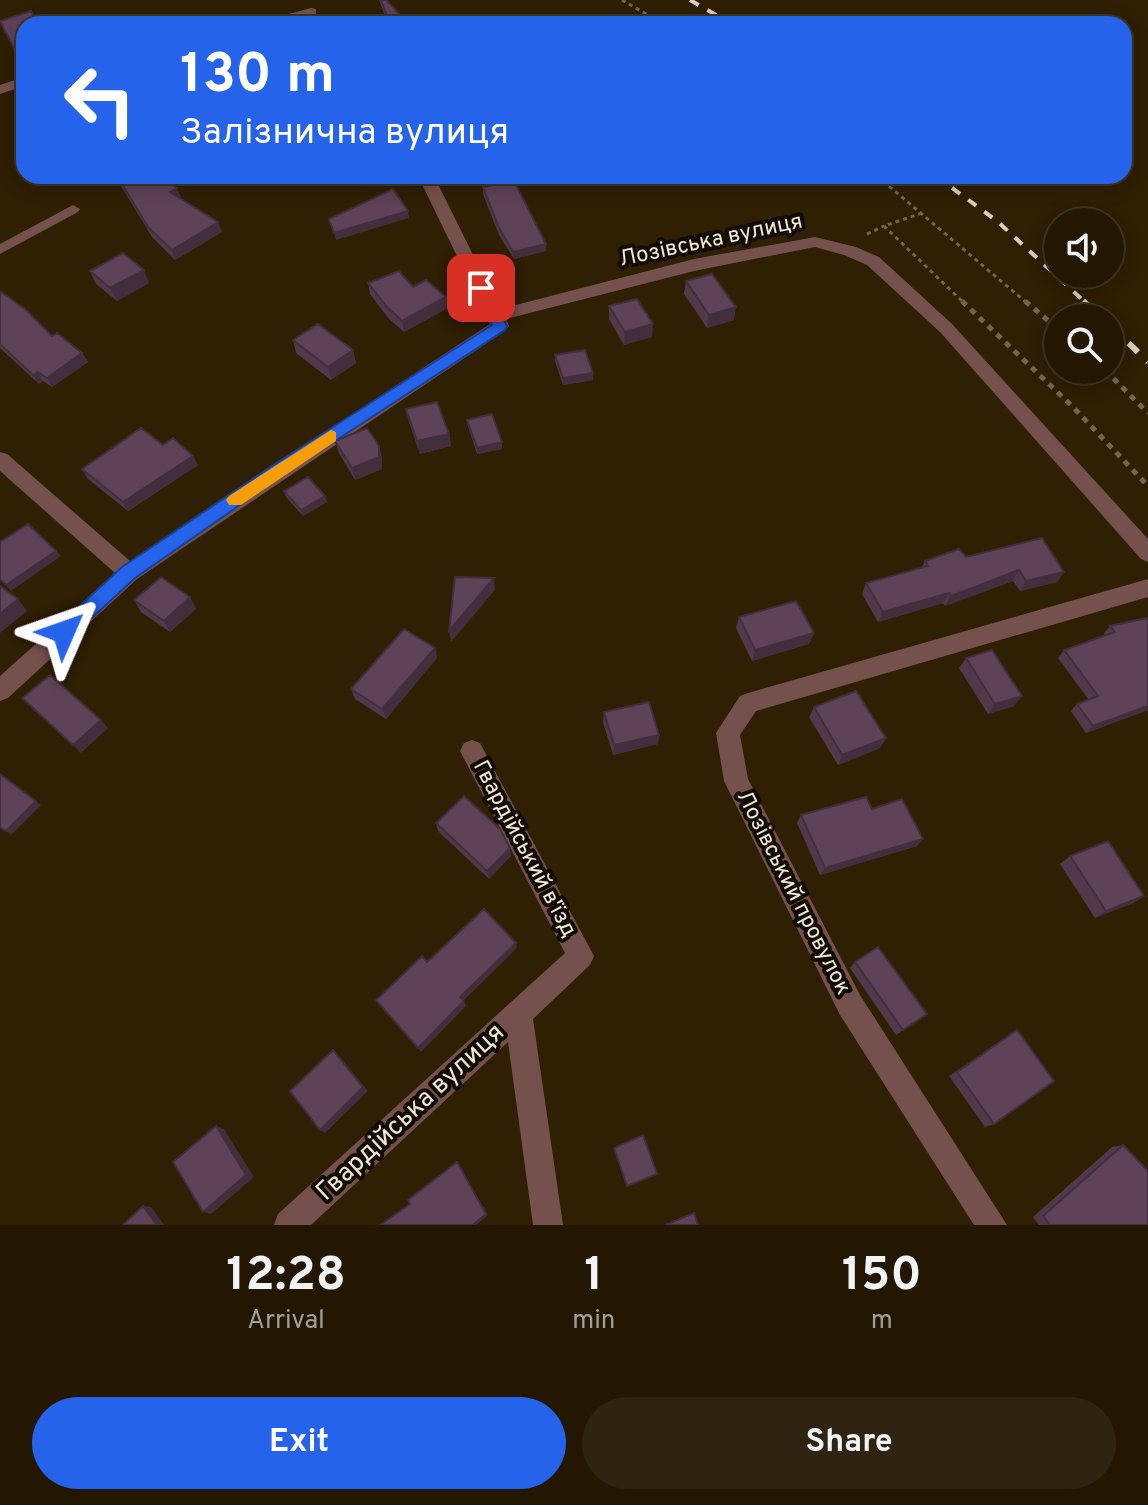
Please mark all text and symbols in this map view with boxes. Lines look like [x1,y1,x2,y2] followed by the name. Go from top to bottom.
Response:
[180,42,335,112] text: 130 m
[48,48,152,152] icon: left
[180,111,509,157] text: Залізнична вулиця
[617,208,805,274] street label: Лозівська вулиця
[1044,208,1124,384] map controls
[1044,208,1124,288] button: sound
[447,254,515,322] pin
[459,266,503,310] icon: arrive
[1044,304,1124,384] button: search
[22,590,106,674] position arrow
[466,756,582,942] street label: Гвардійський в'їзд
[730,786,856,1000] street label: Лозівський провулок
[310,1017,512,1209] street label: Гвардійська вулиця
[226,1247,346,1307] text: 12:28
[584,1247,603,1307] text: 1
[842,1247,922,1307] text: 150
[247,1305,325,1338] text: Arrival
[572,1305,616,1338] text: min
[871,1305,893,1338] text: m
[32,1397,566,1489] button: Exit
[582,1397,1116,1489] button: Share

